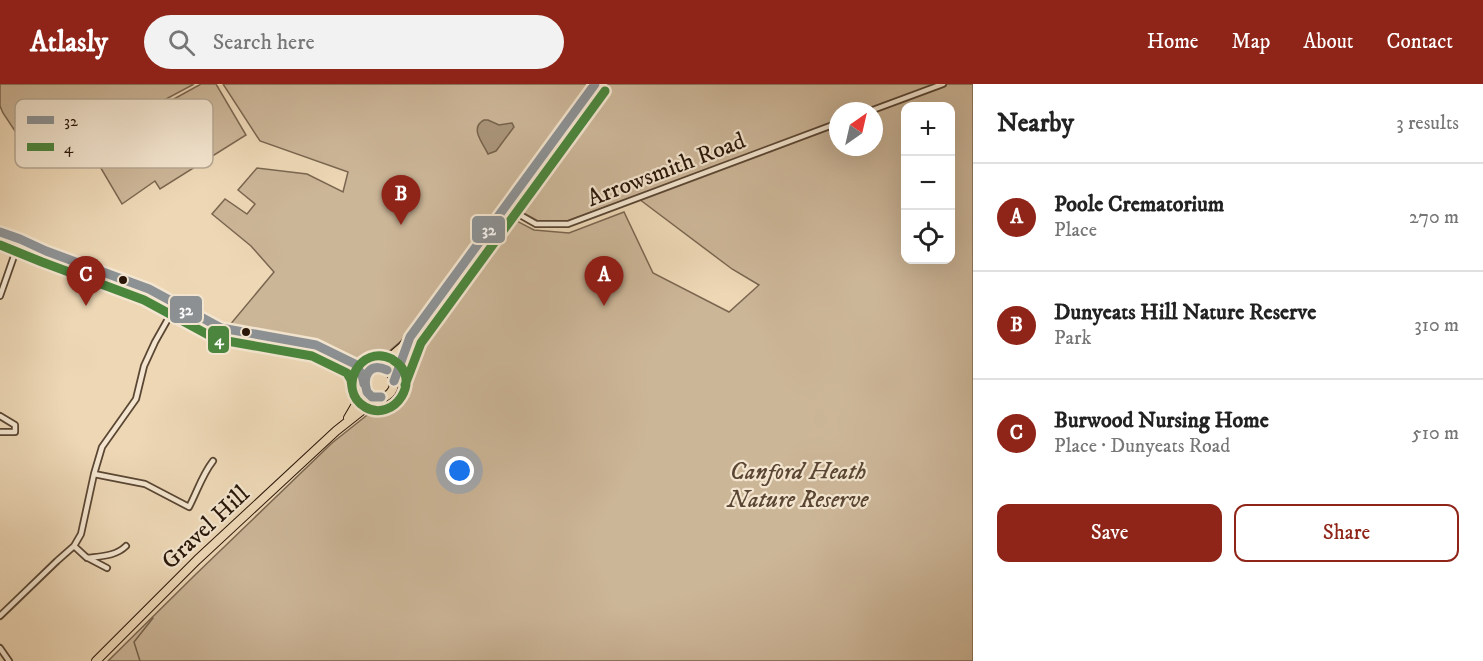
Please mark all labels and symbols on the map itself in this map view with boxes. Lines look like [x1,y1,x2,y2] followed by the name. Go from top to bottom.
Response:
[15,99,213,168] legend
[829,102,883,156] north arrow
[64,111,78,131] text: 32
[583,126,750,214] street label: Arrowsmith Road
[64,138,74,158] text: 4
[382,176,420,225] pin: B
[471,215,506,244] line badge: 32
[482,220,497,240] text: 32
[66,256,106,306] pin: C
[584,256,624,306] pin: A
[117,274,129,286] unlabelled marker
[169,295,203,324] line badge: 32
[179,300,194,320] text: 32
[207,325,230,354] line badge: 4
[240,326,252,338] unlabelled marker
[213,330,224,350] text: 4
[445,456,474,485] your location
[726,457,869,515] park label: Canford Heath Nature Reserve
[155,479,256,576] street label: Gravel Hill

